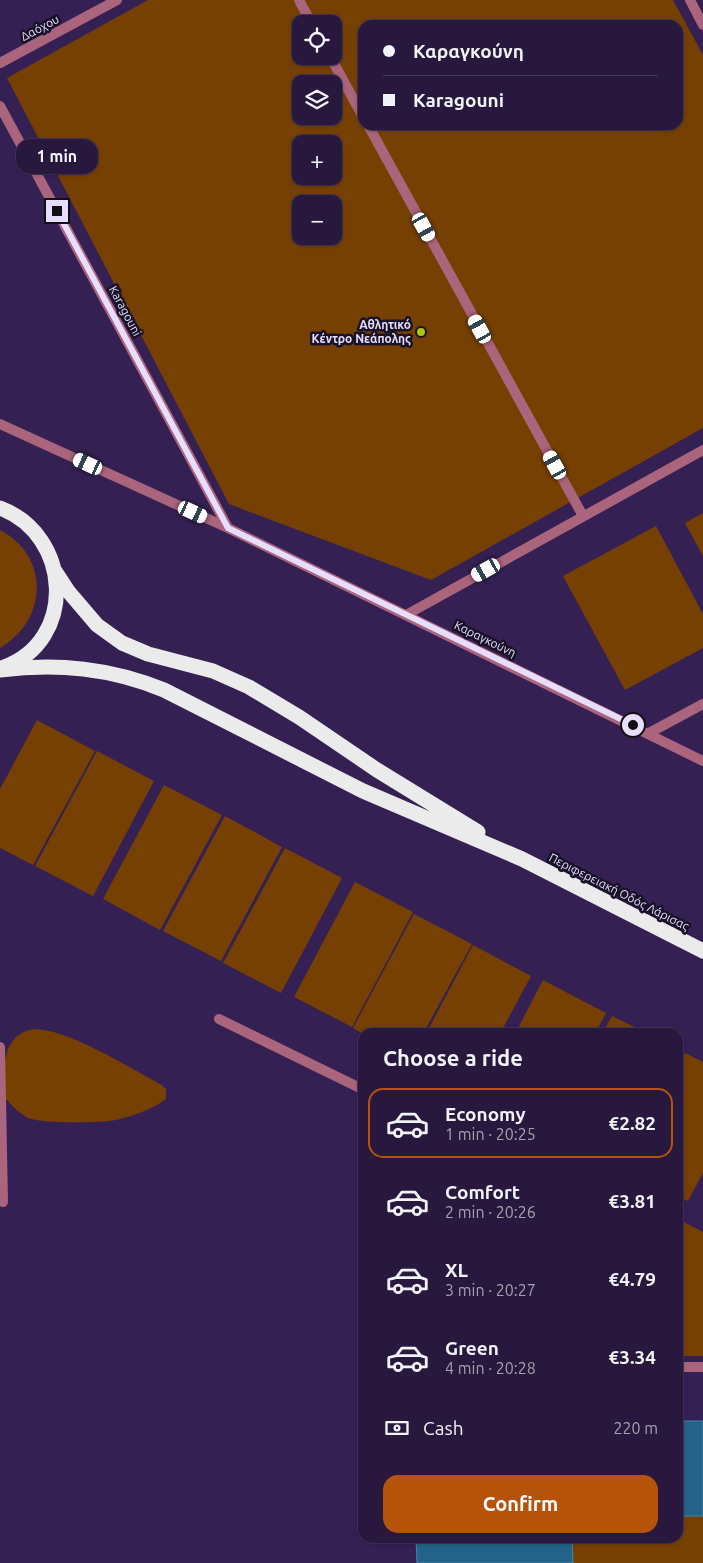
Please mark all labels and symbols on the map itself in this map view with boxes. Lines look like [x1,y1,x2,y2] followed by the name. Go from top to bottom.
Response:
[18,12,61,43] street label: Δαόχου
[16,138,98,174] callout: 1 min
[46,200,68,222] route end
[410,210,437,244] car
[107,284,144,338] street label: Karagouni
[466,312,493,346] car
[312,318,411,346] place label: Αθλητικό Κέντρο Νεάπολης
[415,326,427,338] marker: Αθλητικό Κέντρο Νεάπολης
[541,448,568,482] car
[71,451,104,477] car
[176,499,209,525] car
[469,556,502,584] car
[452,618,518,659] street label: Καραγκούνη
[622,714,644,736] route start
[547,851,692,934] street label: Περιφερειακή Οδός Λάρισας

